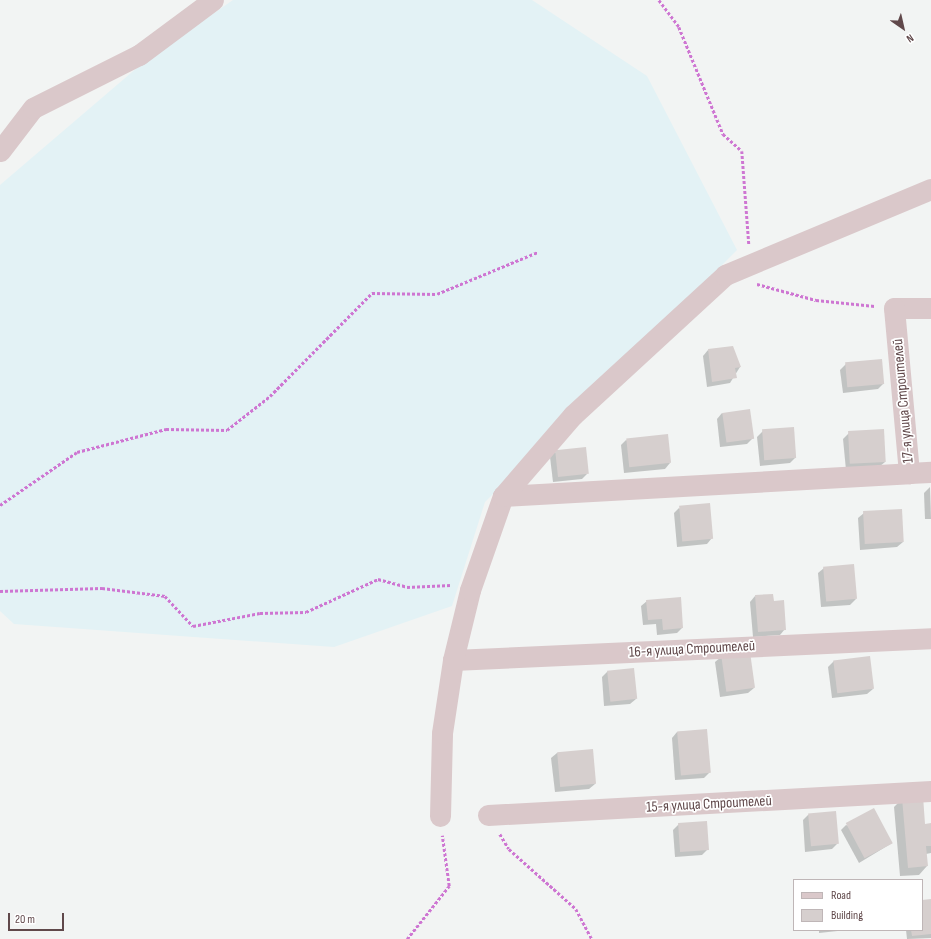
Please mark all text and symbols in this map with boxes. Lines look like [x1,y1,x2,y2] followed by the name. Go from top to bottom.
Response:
[883,8,923,48] north arrow
[904,31,916,45] text: N
[889,338,917,464] street label: 17-я улица Строителей
[629,637,755,661] street label: 16-я улица Строителей
[646,792,772,816] street label: 15-я улица Строителей
[793,879,923,931] legend
[831,888,851,903] text: Road
[10,905,66,931] scale bar
[831,908,863,923] text: Building
[15,912,35,927] text: 20 m

